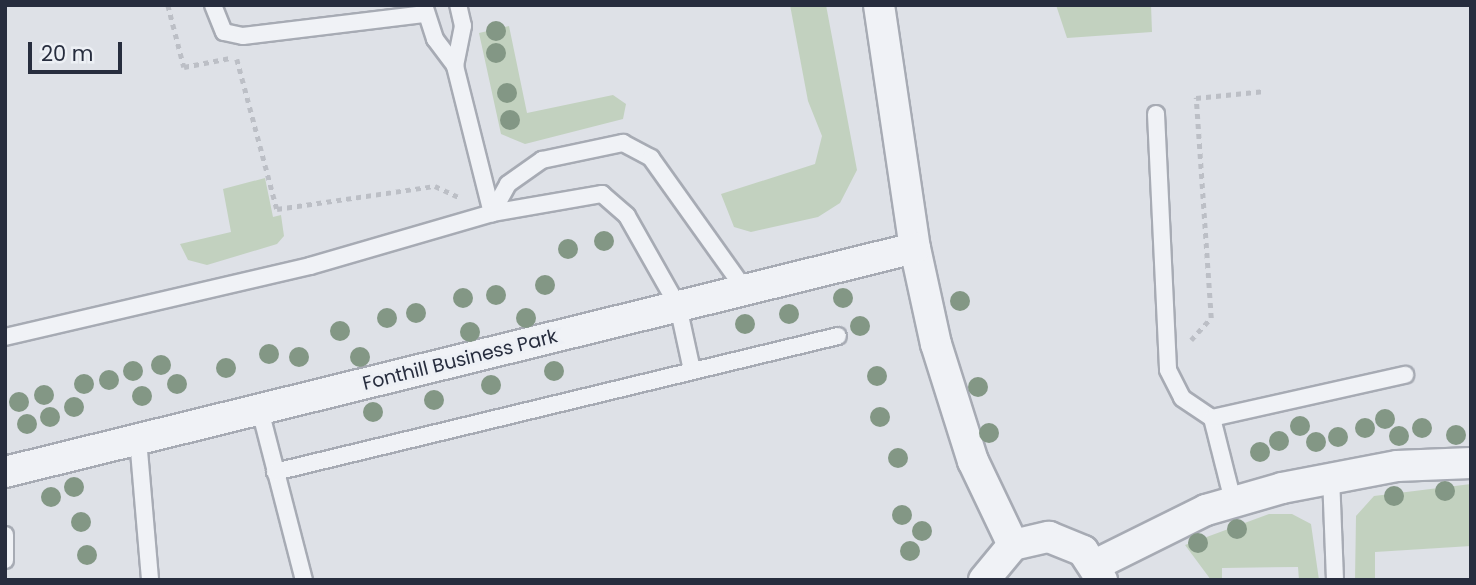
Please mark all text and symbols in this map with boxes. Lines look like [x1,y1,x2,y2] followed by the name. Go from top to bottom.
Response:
[32,28,126,72] scale bar
[41,39,94,68] text: 20 m
[360,325,560,395] street label: Fonthill Business Park

